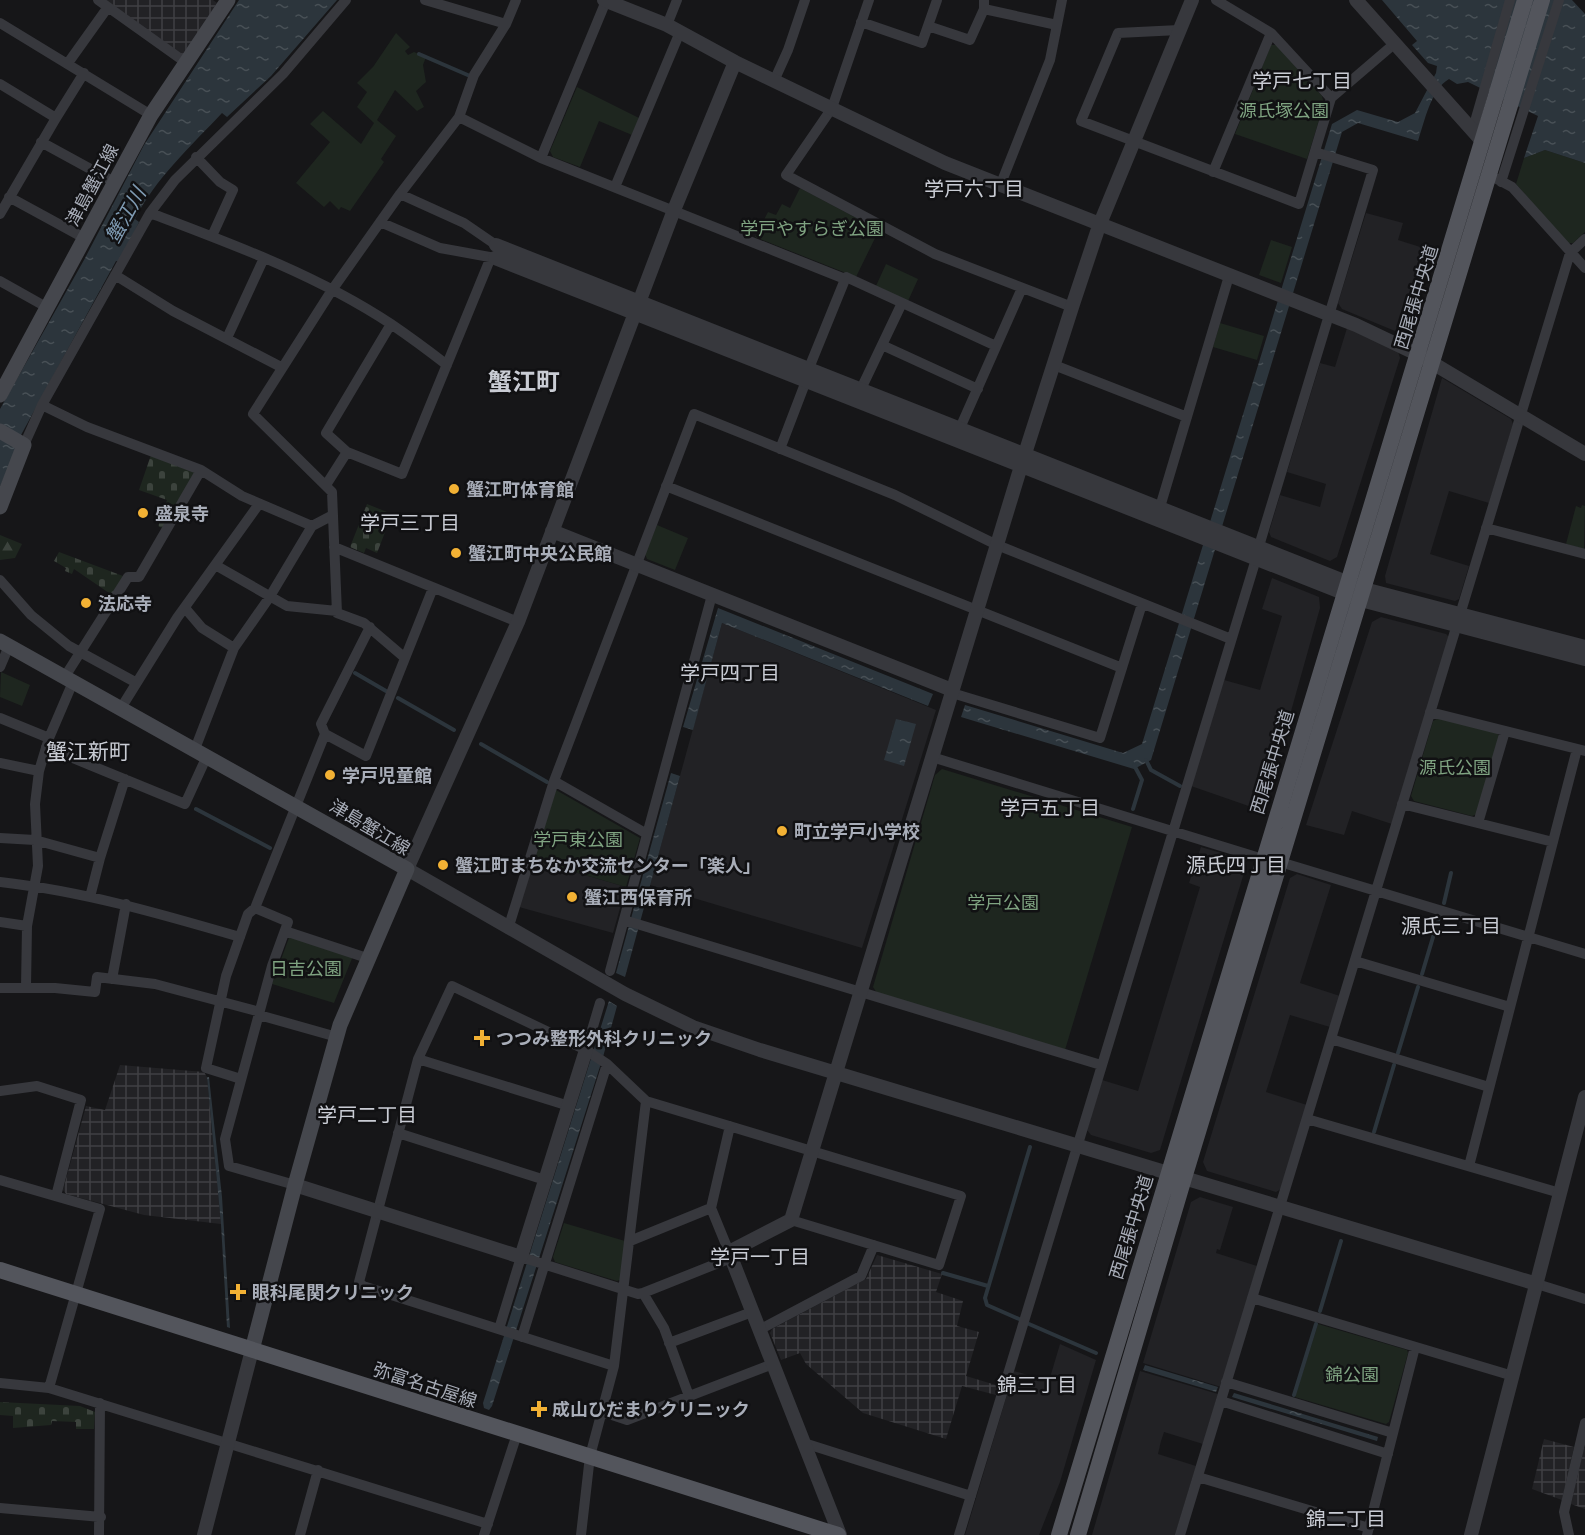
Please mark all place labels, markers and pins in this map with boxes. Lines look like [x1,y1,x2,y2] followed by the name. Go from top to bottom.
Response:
[466,478,574,501] place label: 蟹江町体育館
[447,482,461,496] marker: 蟹江町体育館
[155,502,209,525] place label: 盛泉寺
[136,506,150,520] marker: 盛泉寺
[468,542,612,565] place label: 蟹江町中央公民館
[449,546,463,560] marker: 蟹江町中央公民館
[98,592,152,615] place label: 法応寺
[79,596,93,610] marker: 法応寺
[342,764,432,787] place label: 学戸児童館
[323,768,337,782] marker: 学戸児童館
[794,820,920,843] place label: 町立学戸小学校
[775,824,789,838] marker: 町立学戸小学校
[455,854,761,877] place label: 蟹江町まちなか交流センター「楽人」
[436,858,450,872] marker: 蟹江町まちなか交流センター「楽人」
[584,886,692,909] place label: 蟹江西保育所
[565,890,579,904] marker: 蟹江西保育所
[496,1027,712,1050] place label: つつみ整形外科クリニック
[473,1029,491,1047] marker: つつみ整形外科クリニック
[252,1281,414,1304] place label: 眼科尾関クリニック
[229,1283,247,1301] marker: 眼科尾関クリニック
[552,1398,750,1421] place label: 成山ひだまりクリニック
[530,1400,548,1418] marker: 成山ひだまりクリニック

